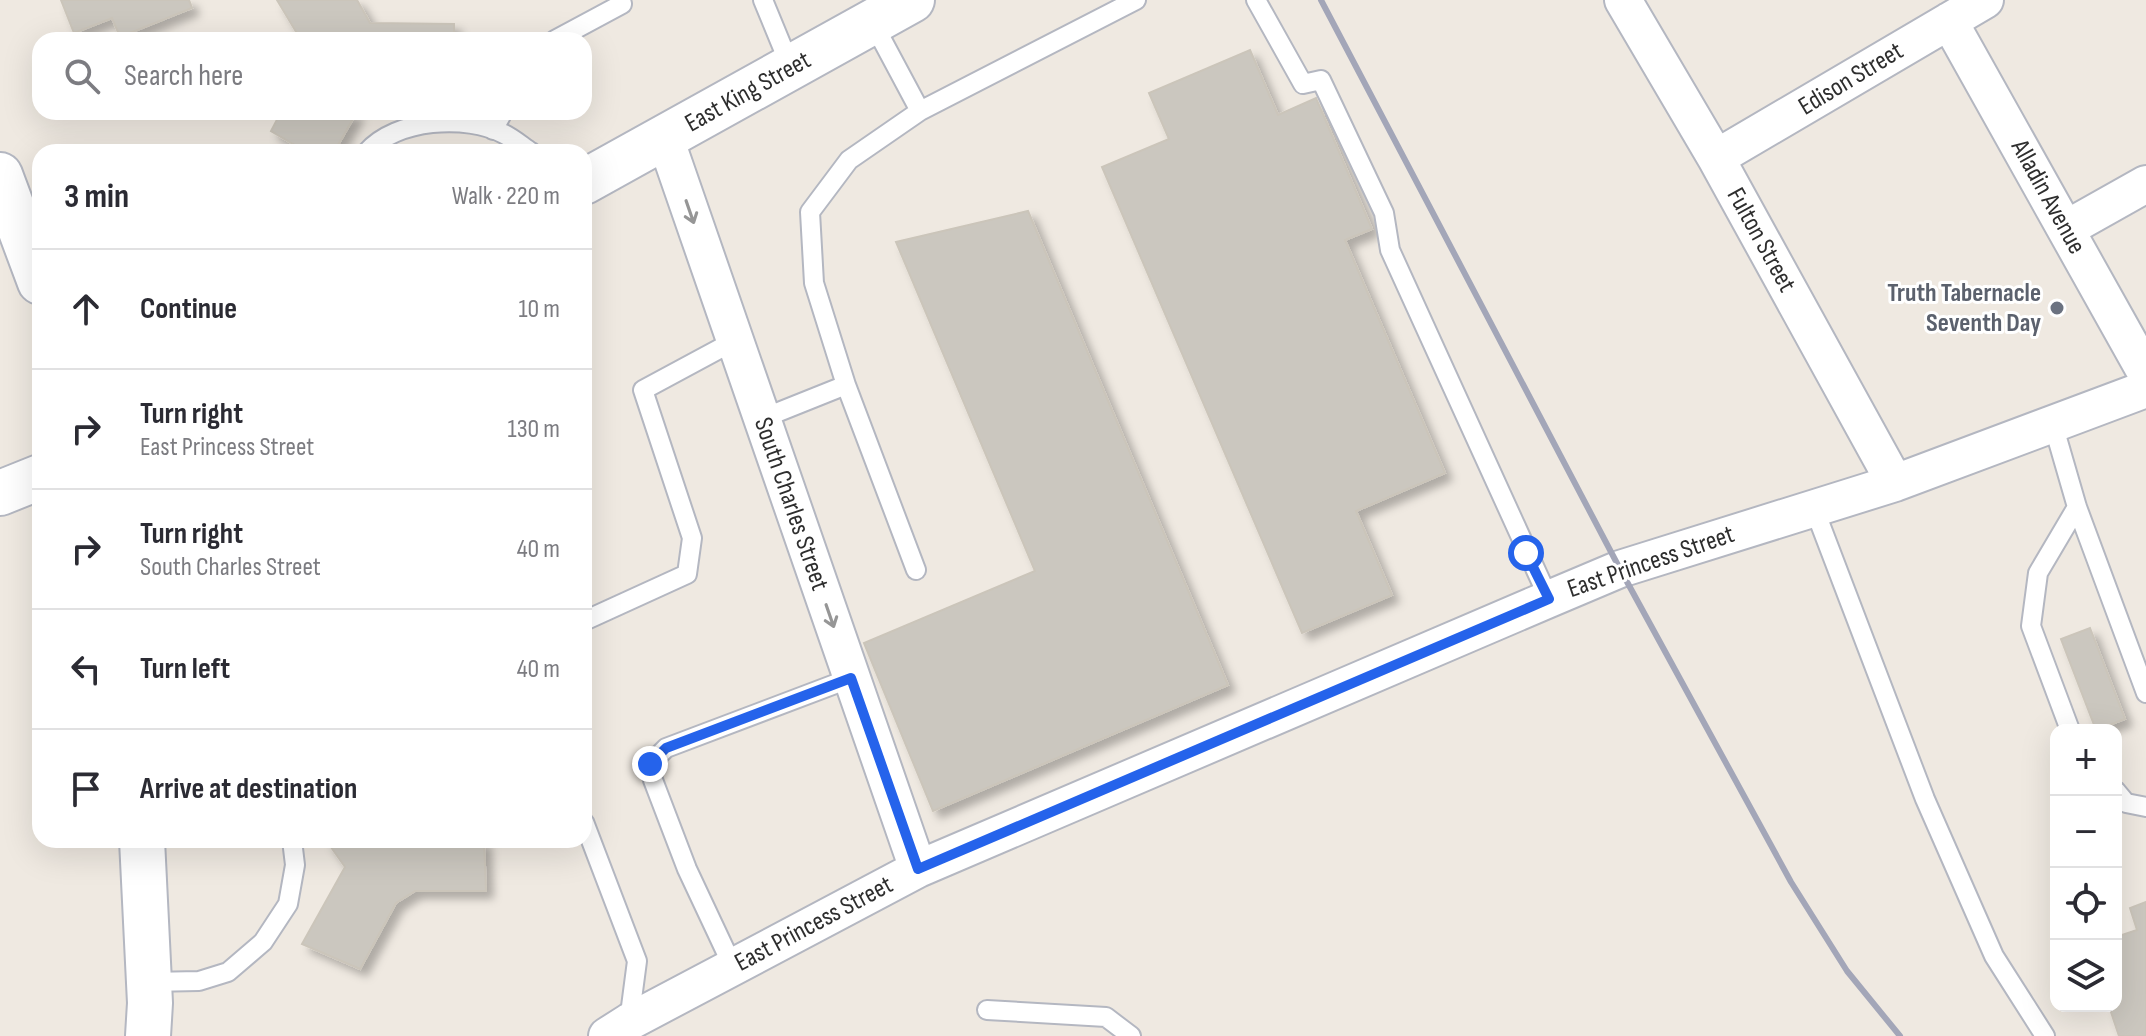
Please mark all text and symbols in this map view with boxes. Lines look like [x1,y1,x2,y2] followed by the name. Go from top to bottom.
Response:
[32,32,592,120] search box
[1793,36,1909,122] street label: Edison Street
[680,45,816,139] street label: East King Street
[60,54,104,98] icon: search
[124,58,243,94] text: Search here
[2003,134,2092,259] street label: Alladin Avenue
[64,176,129,217] text: 3 min
[452,181,560,212] text: Walk · 220 m
[1720,183,1802,297] street label: Fulton Street
[684,199,699,224] one-way arrow
[1887,278,2041,339] place label: Truth Tabernacle Seventh Day
[64,287,108,331] icon: ahead
[140,291,237,327] text: Continue
[518,294,560,325] text: 10 m
[2048,299,2066,317] marker: Truth Tabernacle Seventh Day
[140,396,243,432] text: Turn right
[64,407,108,451] icon: right
[747,413,835,595] street label: South Charles Street
[508,414,560,445] text: 130 m
[140,432,314,463] text: East Princess Street
[140,516,243,552] text: Turn right
[1564,519,1738,605] street label: East Princess Street
[64,527,108,571] icon: right
[517,534,560,565] text: 40 m
[1508,535,1544,571] route start
[140,552,321,583] text: South Charles Street
[824,604,838,628] one-way arrow
[64,647,108,691] icon: left
[140,651,230,687] text: Turn left
[517,654,560,685] text: 40 m
[2050,724,2122,1012] map controls
[2050,724,2122,796] button: +
[632,746,668,782] route end
[64,767,108,811] icon: arrive
[140,771,357,807] text: Arrive at destination
[2050,796,2122,868] button: −
[2050,868,2122,940] button: locate
[730,869,898,979] street label: East Princess Street
[2050,940,2122,1012] button: layers

